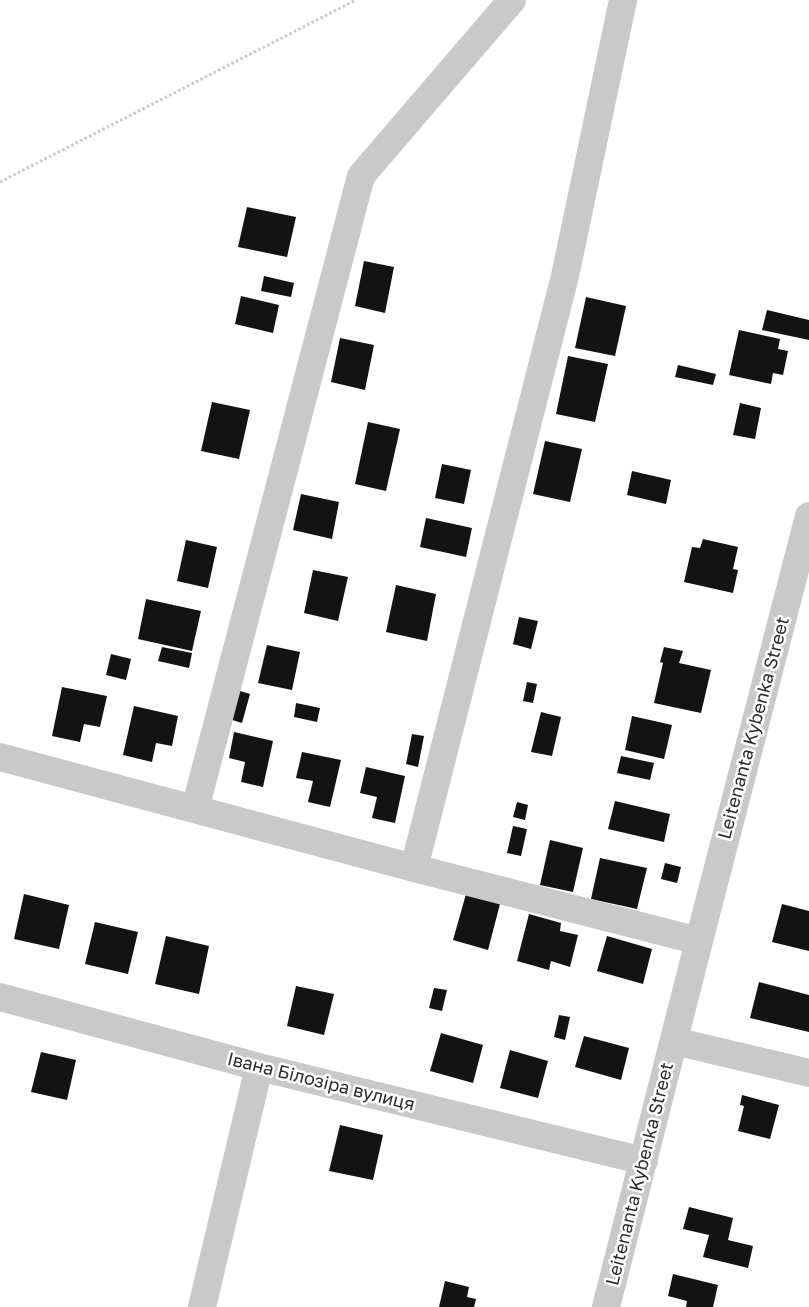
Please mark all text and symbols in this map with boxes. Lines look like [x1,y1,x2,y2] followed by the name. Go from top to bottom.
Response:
[714,614,794,842] street label: Leitenanta Kybenka Street
[225,1048,417,1116] street label: Івана Білозіра вулиця
[602,1060,678,1288] street label: Leitenanta Kybenka Street

